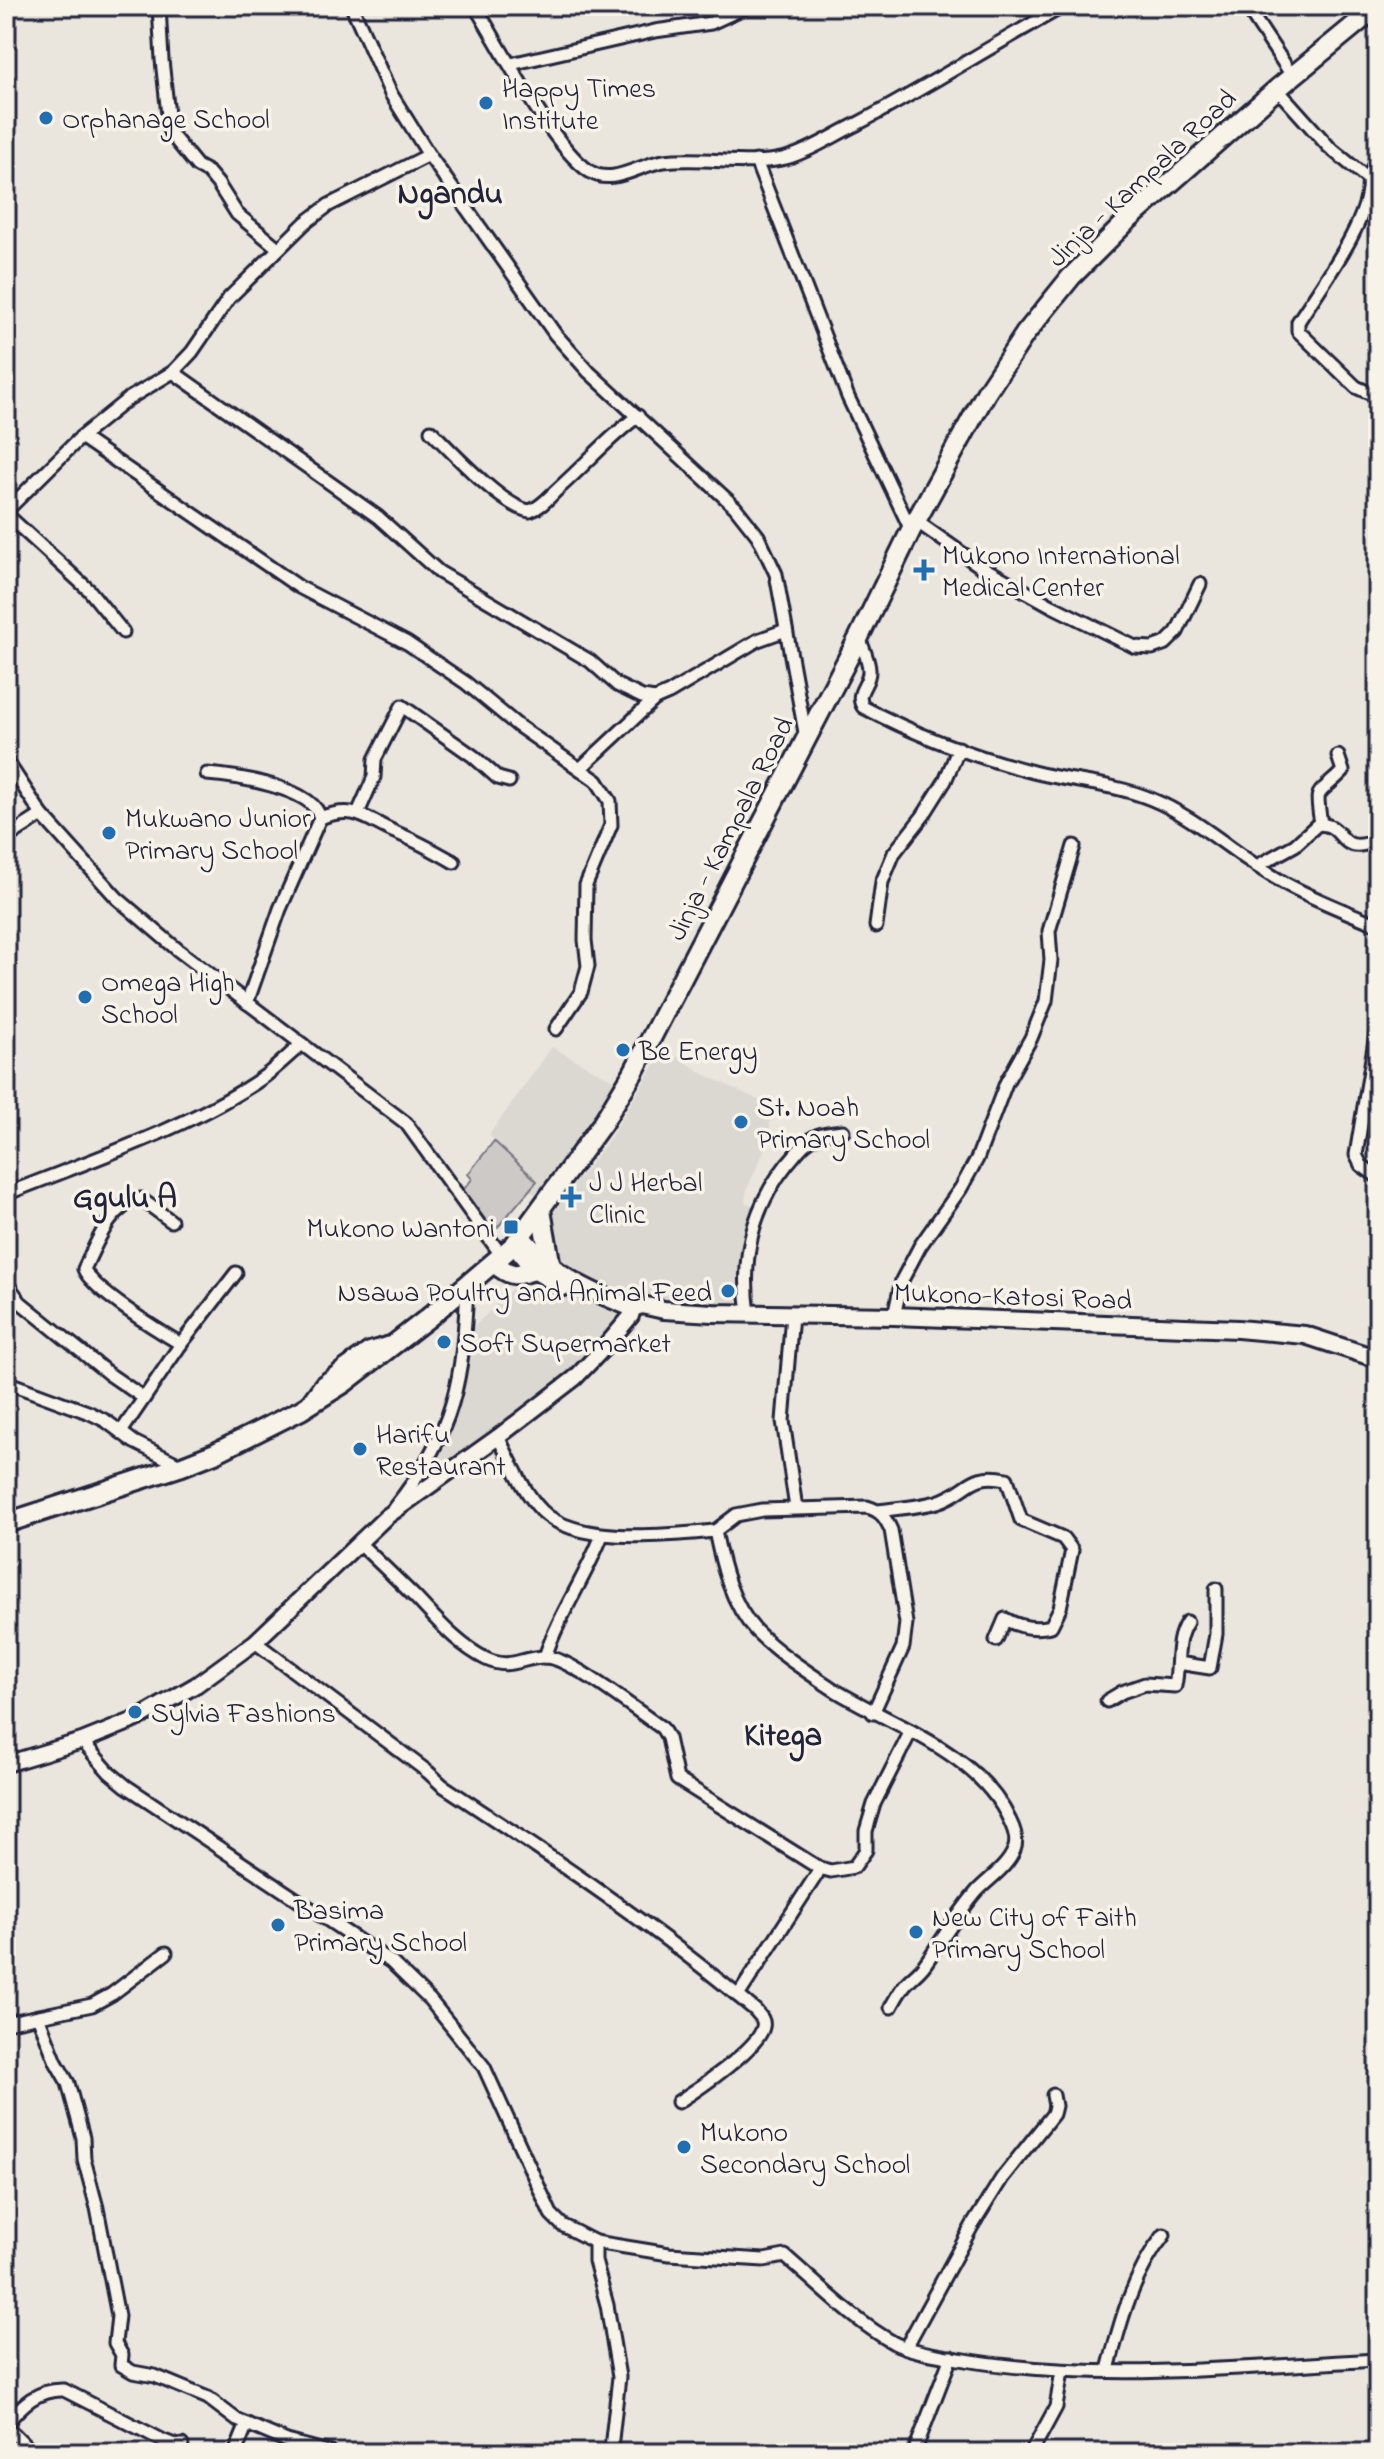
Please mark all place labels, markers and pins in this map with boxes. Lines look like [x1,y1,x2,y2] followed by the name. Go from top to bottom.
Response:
[502,70,656,143] place label: Happy Times Institute
[477,94,495,112] marker: Happy Times Institute
[62,101,270,142] place label: Orphanage School
[37,109,55,127] marker: Orphanage School
[942,537,1180,610] place label: Mukono International Medical Center
[913,559,935,581] marker: Mukono International Medical Center
[125,800,311,873] place label: Mukwano Junior Primary School
[100,824,118,842] marker: Mukwano Junior Primary School
[101,964,234,1037] place label: Omega High School
[76,988,94,1006] marker: Omega High School
[638,1033,758,1074] place label: Be Energy
[614,1041,632,1059] marker: Be Energy
[757,1089,930,1162] place label: St. Noah Primary School
[732,1113,750,1131] marker: St. Noah Primary School
[589,1164,702,1237] place label: J J Herbal Clinic
[560,1186,582,1208] marker: J J Herbal Clinic
[306,1210,495,1251] place label: Mukono Wantoni
[502,1218,520,1236] marker: Mukono Wantoni
[338,1274,712,1315] place label: Nsawa Poultry and Animal Feed
[719,1282,737,1300] marker: Nsawa Poultry and Animal Feed
[460,1325,671,1366] place label: Soft Supermarket
[435,1333,453,1351] marker: Soft Supermarket
[376,1416,506,1489] place label: Harifu Restaurant
[351,1440,369,1458] marker: Harifu Restaurant
[151,1695,336,1736] place label: Sylvia Fashions
[126,1703,144,1721] marker: Sylvia Fashions
[293,1892,467,1965] place label: Basima Primary School
[932,1899,1137,1972] place label: New City of Faith Primary School
[269,1916,287,1934] marker: Basima Primary School
[907,1923,925,1941] marker: New City of Faith Primary School
[700,2114,910,2187] place label: Mukono Secondary School
[675,2138,693,2156] marker: Mukono Secondary School

